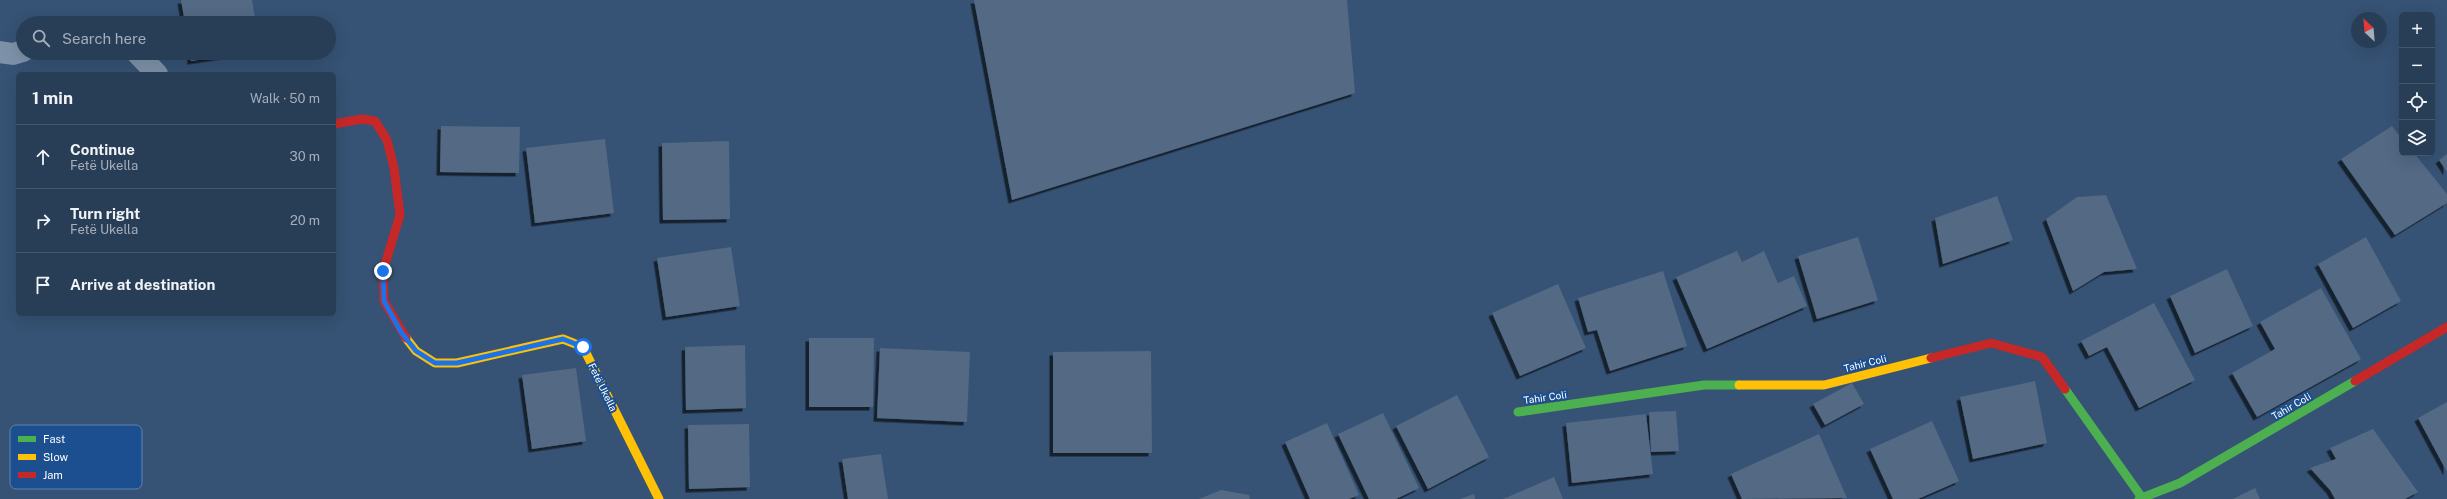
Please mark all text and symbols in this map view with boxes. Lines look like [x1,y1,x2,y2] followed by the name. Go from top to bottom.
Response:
[2351,12,2387,48] north arrow
[2399,12,2435,156] map controls
[2399,12,2435,48] button: +
[16,16,336,60] search box
[30,27,52,49] icon: search
[62,30,146,47] text: Search here
[2399,48,2435,84] button: −
[2399,84,2435,120] button: locate
[32,88,73,108] text: 1 min
[250,91,320,106] text: Walk · 50 m
[2399,120,2435,156] button: layers
[70,141,135,158] text: Continue
[32,146,54,168] icon: ahead
[290,149,320,164] text: 30 m
[70,158,138,173] text: Fetë Ukella
[70,205,140,222] text: Turn right
[32,210,54,232] icon: right
[290,213,320,228] text: 20 m
[70,222,138,237] text: Fetë Ukella
[374,262,392,280] route end
[32,274,54,296] icon: arrive
[70,276,215,293] text: Arrive at destination
[574,338,592,356] route start
[1842,352,1888,374] street label: Tahir Coli
[586,361,620,413] street label: Fetë Ukella
[1523,388,1567,406] street label: Tahir Coli
[2269,390,2313,422] street label: Tahir Coli
[10,425,142,489] legend
[43,433,65,445] text: Fast
[43,451,69,463] text: Slow
[43,469,63,481] text: Jam

